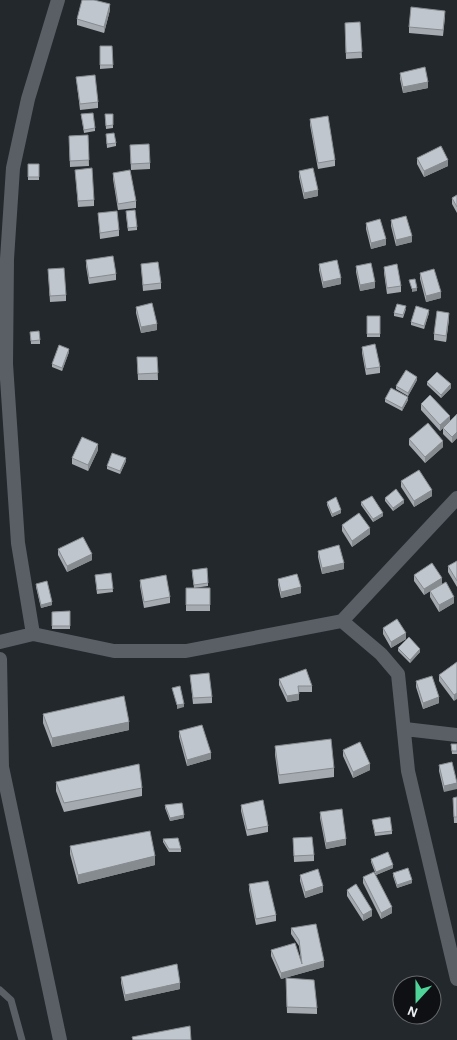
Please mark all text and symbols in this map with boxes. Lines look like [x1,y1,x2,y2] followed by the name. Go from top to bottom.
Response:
[392,975,442,1025] north arrow
[406,1003,420,1019] text: N

